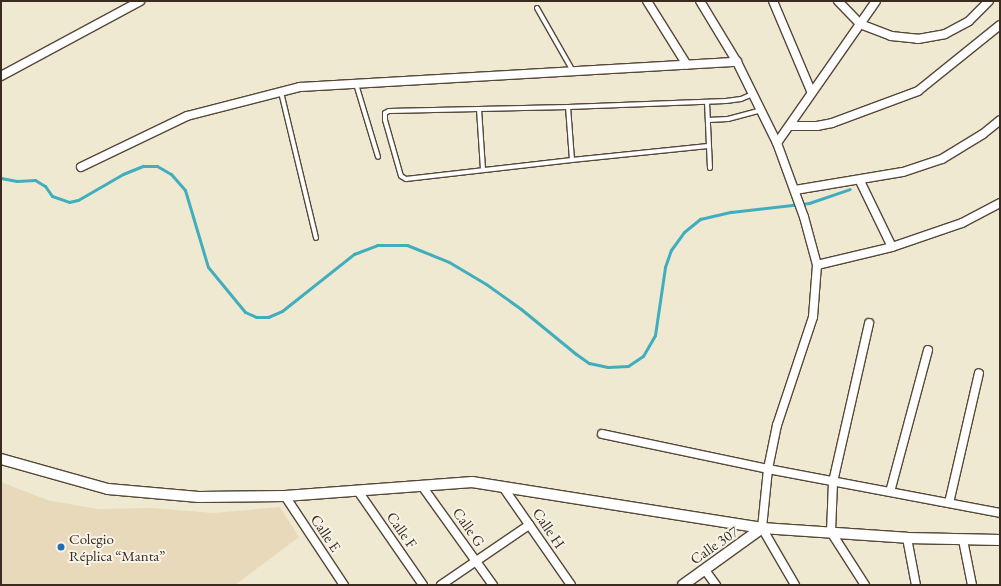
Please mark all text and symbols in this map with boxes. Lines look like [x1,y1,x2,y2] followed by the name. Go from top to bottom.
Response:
[449,504,489,550] street label: Calle G
[529,504,569,552] street label: Calle H
[383,508,421,552] street label: Calle F
[307,511,345,555] street label: Calle E
[687,522,741,568] street label: Calle 307
[69,529,165,564] place label: Colegio Réplica “Manta”
[56,542,66,552] marker: Colegio Réplica “Manta”

